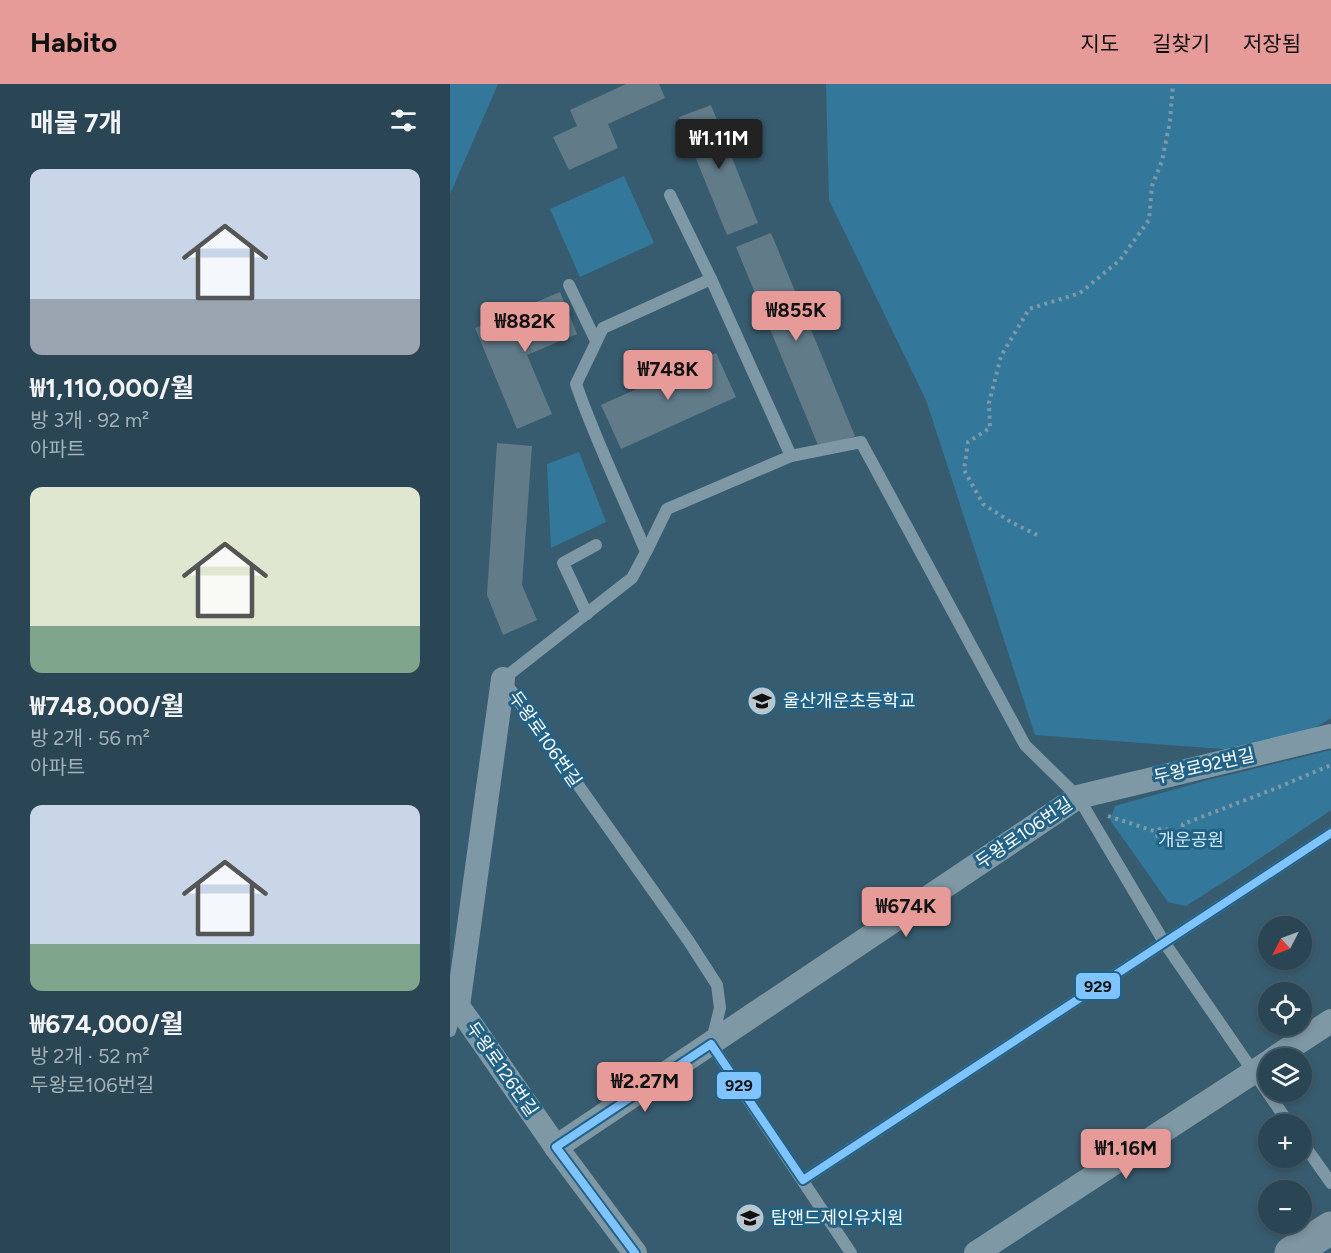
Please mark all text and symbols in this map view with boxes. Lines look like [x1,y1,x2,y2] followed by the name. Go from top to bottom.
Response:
[30,25,117,59] text: Habito
[1080,31,1119,56] text: 지도
[1152,31,1210,56] text: 길찾기
[1243,31,1301,56] text: 저장됨
[387,104,420,137] icon: filters
[30,107,122,139] text: 매물 7개
[670,119,768,170] pin: ₩1.11M
[689,126,749,150] text: ₩1.11M
[171,208,279,316] icon: home
[754,291,838,342] pin: ₩855K
[766,298,826,322] text: ₩855K
[483,302,567,353] pin: ₩882K
[494,309,556,333] text: ₩882K
[626,350,710,401] pin: ₩748K
[637,357,699,381] text: ₩748K
[30,372,194,404] text: ₩1,110,000/월
[30,408,149,432] text: 방 3개 · 92 m²
[30,437,85,461] text: 아파트
[171,526,279,634] icon: home
[746,685,778,717] school or university icon: 울산개운초등학교
[504,687,586,791] street label: 두왕로106번길
[30,690,185,722] text: ₩748,000/월
[783,690,915,712] place label: 울산개운초등학교
[30,726,150,750] text: 방 2개 · 56 m²
[1151,744,1257,788] street label: 두왕로92번길
[30,755,85,779] text: 아파트
[971,793,1077,873] street label: 두왕로106번길
[1158,829,1224,851] park label: 개운공원
[171,844,279,952] icon: home
[864,887,948,938] pin: ₩674K
[876,894,936,918] text: ₩674K
[1258,916,1312,970] north arrow
[1258,916,1312,1234] map controls
[1075,972,1121,1000] line badge: 929
[1084,977,1112,996] text: 929
[1258,982,1312,1036] button: locate
[30,1008,184,1040] text: ₩674,000/월
[461,1017,543,1121] street label: 두왕로126번길
[30,1044,150,1068] text: 방 2개 · 52 m²
[1258,1048,1312,1102] button: layers
[596,1062,694,1113] pin: ₩2.27M
[611,1069,679,1093] text: ₩2.27M
[716,1071,762,1100] line badge: 929
[30,1073,154,1097] text: 두왕로106번길
[725,1076,753,1095] text: 929
[1258,1114,1312,1168] button: +
[1077,1129,1175,1180] pin: ₩1.16M
[1095,1136,1157,1160] text: ₩1.16M
[1258,1180,1312,1234] button: −
[734,1202,766,1234] school or university icon: 탐앤드제인유치원
[771,1207,903,1229] place label: 탐앤드제인유치원

